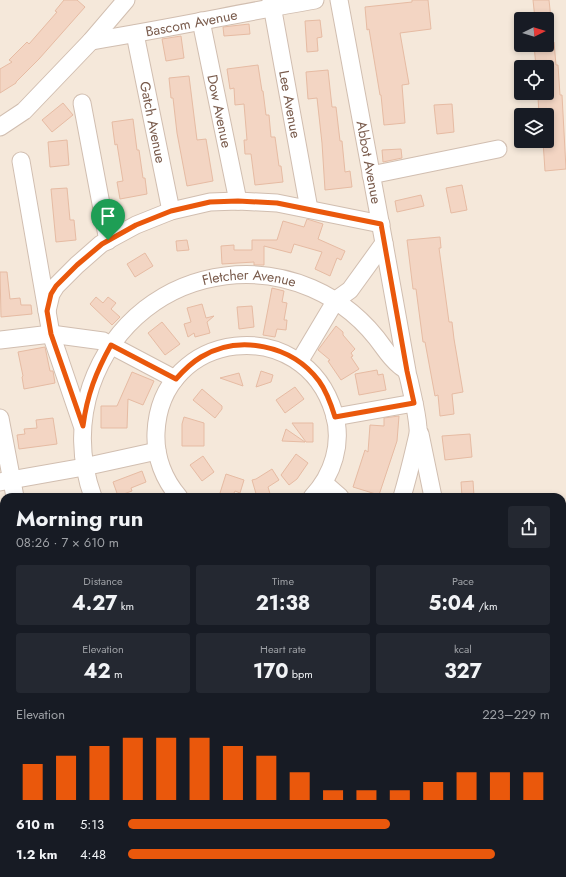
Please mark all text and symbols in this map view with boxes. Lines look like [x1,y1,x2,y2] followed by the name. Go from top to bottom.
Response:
[144,4,239,41] street label: Bascom Avenue
[514,12,554,52] north arrow
[514,12,554,148] map controls
[514,60,554,100] button: locate
[274,69,306,140] street label: Lee Avenue
[202,73,237,150] street label: Dow Avenue
[135,80,171,165] street label: Gatch Avenue
[514,108,554,148] button: layers
[352,119,387,205] street label: Abbot Avenue
[91,199,125,240] pin
[97,205,119,227] icon: arrive
[200,265,299,292] street label: Fletcher Avenue
[16,502,143,534] text: Morning run
[508,506,550,548] button: share
[16,533,119,552] text: 08:26 · 7 × 610 m
[83,573,123,589] text: Distance
[272,573,294,589] text: Time
[452,573,474,589] text: Pace
[72,589,117,618] text: 4.27
[256,589,310,618] text: 21:38
[429,589,475,618] text: 5:04
[117,598,134,614] text: km
[475,598,497,614] text: /km
[82,641,124,657] text: Elevation
[260,641,306,657] text: Heart rate
[454,641,472,657] text: kcal
[84,657,111,686] text: 42
[253,657,289,686] text: 170
[444,657,482,686] text: 327
[111,666,122,682] text: m
[289,666,313,682] text: bpm
[16,705,65,724] text: Elevation
[482,705,550,724] text: 223–229 m
[16,815,54,834] text: 610 m
[80,815,104,834] text: 5:13
[16,845,57,864] text: 1.2 km
[80,845,106,864] text: 4:48

